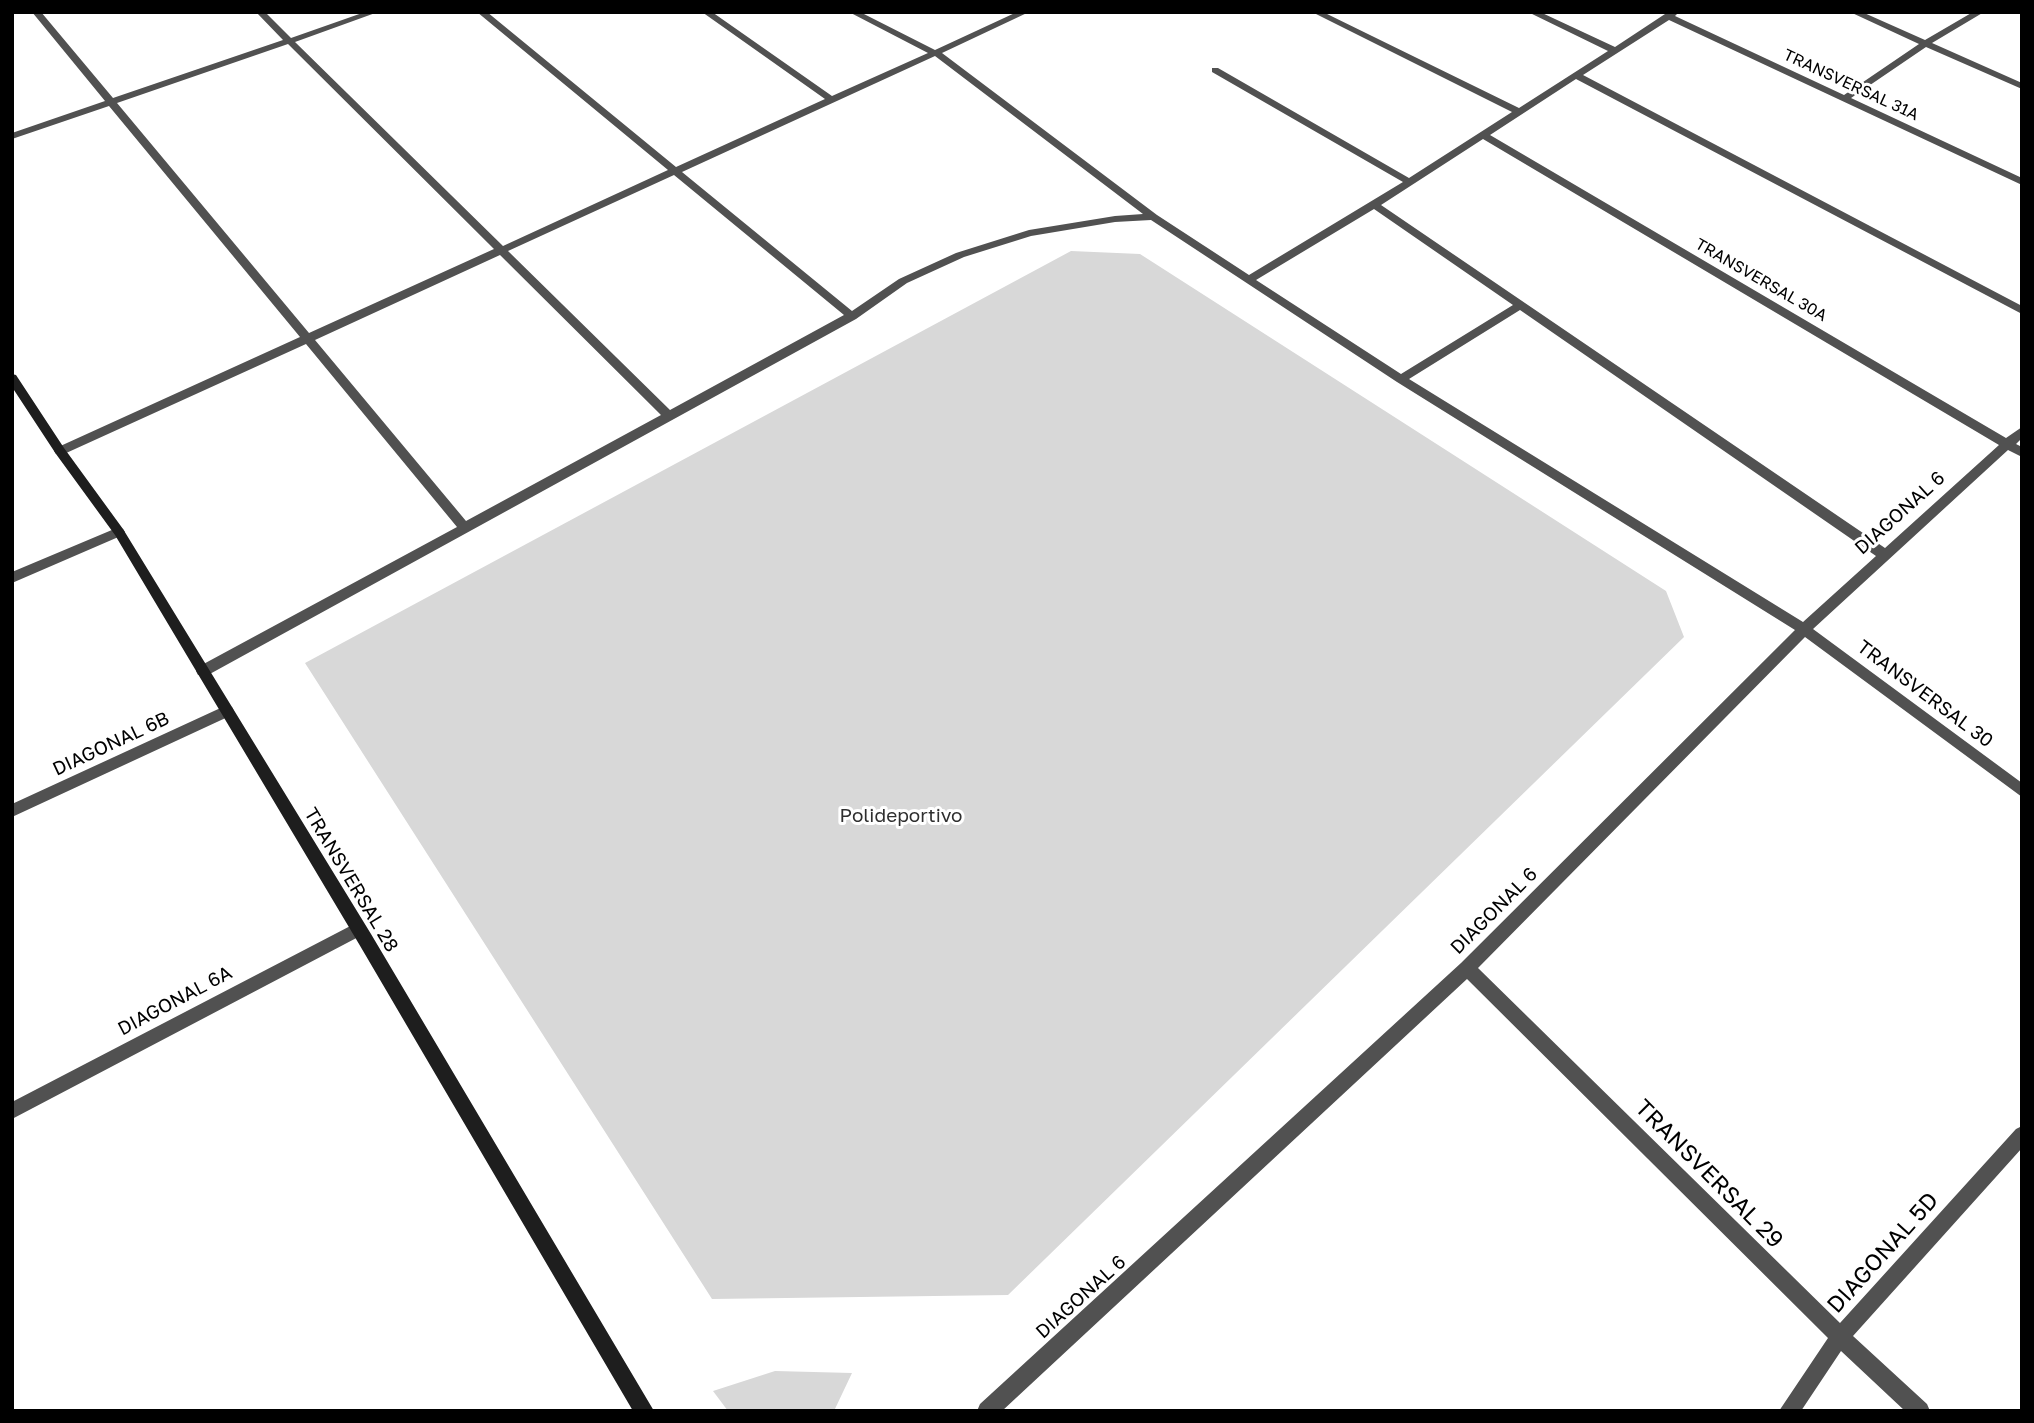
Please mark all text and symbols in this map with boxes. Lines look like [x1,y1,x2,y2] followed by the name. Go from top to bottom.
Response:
[1780,45,1922,125] street label: TRANSVERSAL 31A
[1692,234,1830,326] street label: TRANSVERSAL 30A
[1850,467,1950,559] street label: DIAGONAL 6
[1853,635,1997,753] street label: TRANSVERSAL 30
[49,707,173,781] street label: DIAGONAL 6B
[299,804,403,956] street label: TRANSVERSAL 28
[840,805,962,827] park label: Polideportivo
[1446,863,1542,959] street label: DIAGONAL 6
[114,961,236,1041] street label: DIAGONAL 6A
[1629,1094,1789,1254] street label: TRANSVERSAL 29
[1822,1187,1944,1319] street label: DIAGONAL 5D
[1031,1251,1131,1343] street label: DIAGONAL 6

